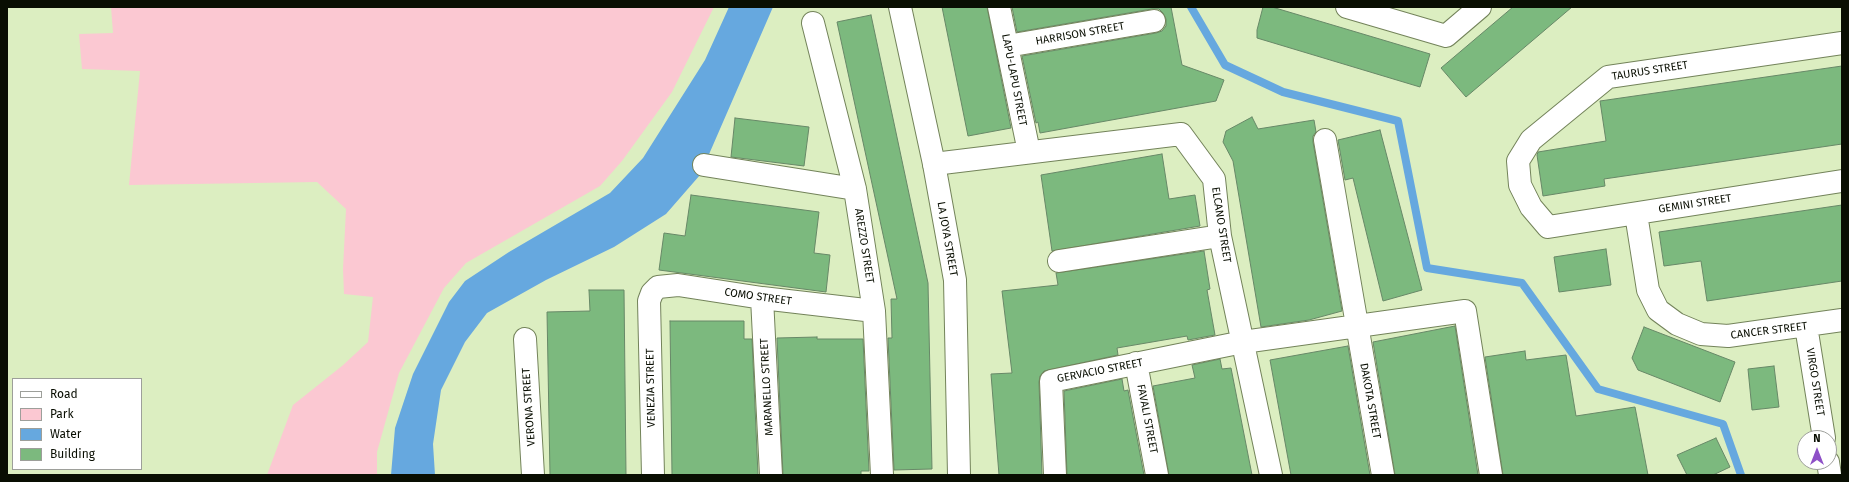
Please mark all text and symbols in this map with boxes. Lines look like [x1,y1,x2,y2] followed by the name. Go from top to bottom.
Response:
[1035,20,1125,48] street label: HARRISON STREET
[999,33,1029,127] street label: LAPU-LAPU STREET
[1611,58,1689,84] street label: TAURUS STREET
[1208,186,1234,264] street label: ELCANO STREET
[1657,192,1733,216] street label: GEMINI STREET
[934,201,960,277] street label: LA JOYA STREET
[852,207,876,285] street label: AREZZO STREET
[723,286,793,308] street label: COMO STREET
[1730,320,1808,342] street label: CANCER STREET
[758,338,776,436] street label: MARANELLO STREET
[1803,347,1827,417] street label: VIRGO STREET
[644,348,658,428] street label: VENEZIA STREET
[1056,356,1144,386] street label: GERVACIO STREET
[1357,362,1383,440] street label: DAKOTA STREET
[520,367,538,447] street label: VERONA STREET
[12,378,142,470] legend
[1134,383,1160,455] street label: FAVALI STREET
[50,387,78,401] text: Road
[50,407,74,421] text: Park
[50,427,81,441] text: Water
[1797,430,1837,470] north arrow
[1813,432,1821,445] text: N
[50,447,95,461] text: Building

